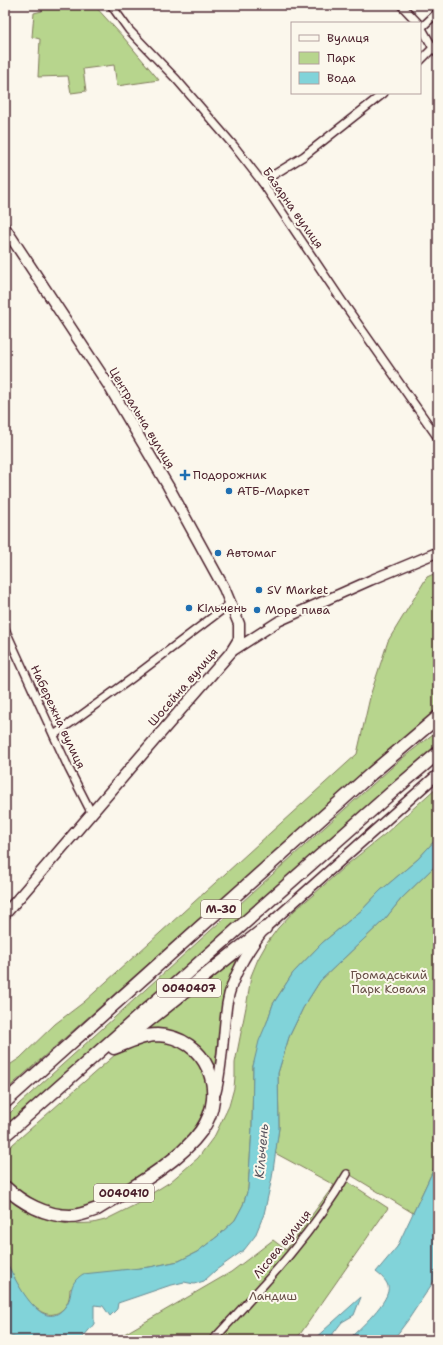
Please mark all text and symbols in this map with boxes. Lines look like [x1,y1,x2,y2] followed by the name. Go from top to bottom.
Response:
[291,22,421,94] legend
[327,30,369,46] text: Вулиця
[327,50,356,66] text: Парк
[327,70,356,86] text: Вода
[259,164,327,252] street label: Базарна вулиця
[105,364,179,472] street label: Центральна вулиця
[193,467,267,483] place label: Подорожник
[180,470,190,480] marker: Подорожник
[237,483,310,499] place label: АТБ-Маркет
[224,486,234,496] marker: АТБ-Маркет
[226,545,277,561] place label: Автомаг
[213,548,223,558] marker: Автомаг
[267,582,328,598] place label: SV Market
[254,585,264,595] marker: SV Market
[197,600,247,616] place label: Кільчень
[265,602,331,618] place label: Море пива
[184,603,194,613] marker: Кільчень
[252,605,262,615] marker: Море пива
[144,644,222,730] street label: Шосейна вулиця
[27,662,89,772] street label: Набережна вулиця
[201,900,241,918] road number: М-30
[350,967,428,997] park label: Громадський Парк Коваля
[157,979,221,997] road number: О040407
[251,1123,272,1179] water label: Кільчень
[94,1184,154,1202] road number: О040410
[249,1206,315,1282] street label: Лісова вулиця
[249,1288,297,1304] park label: Ландиш

